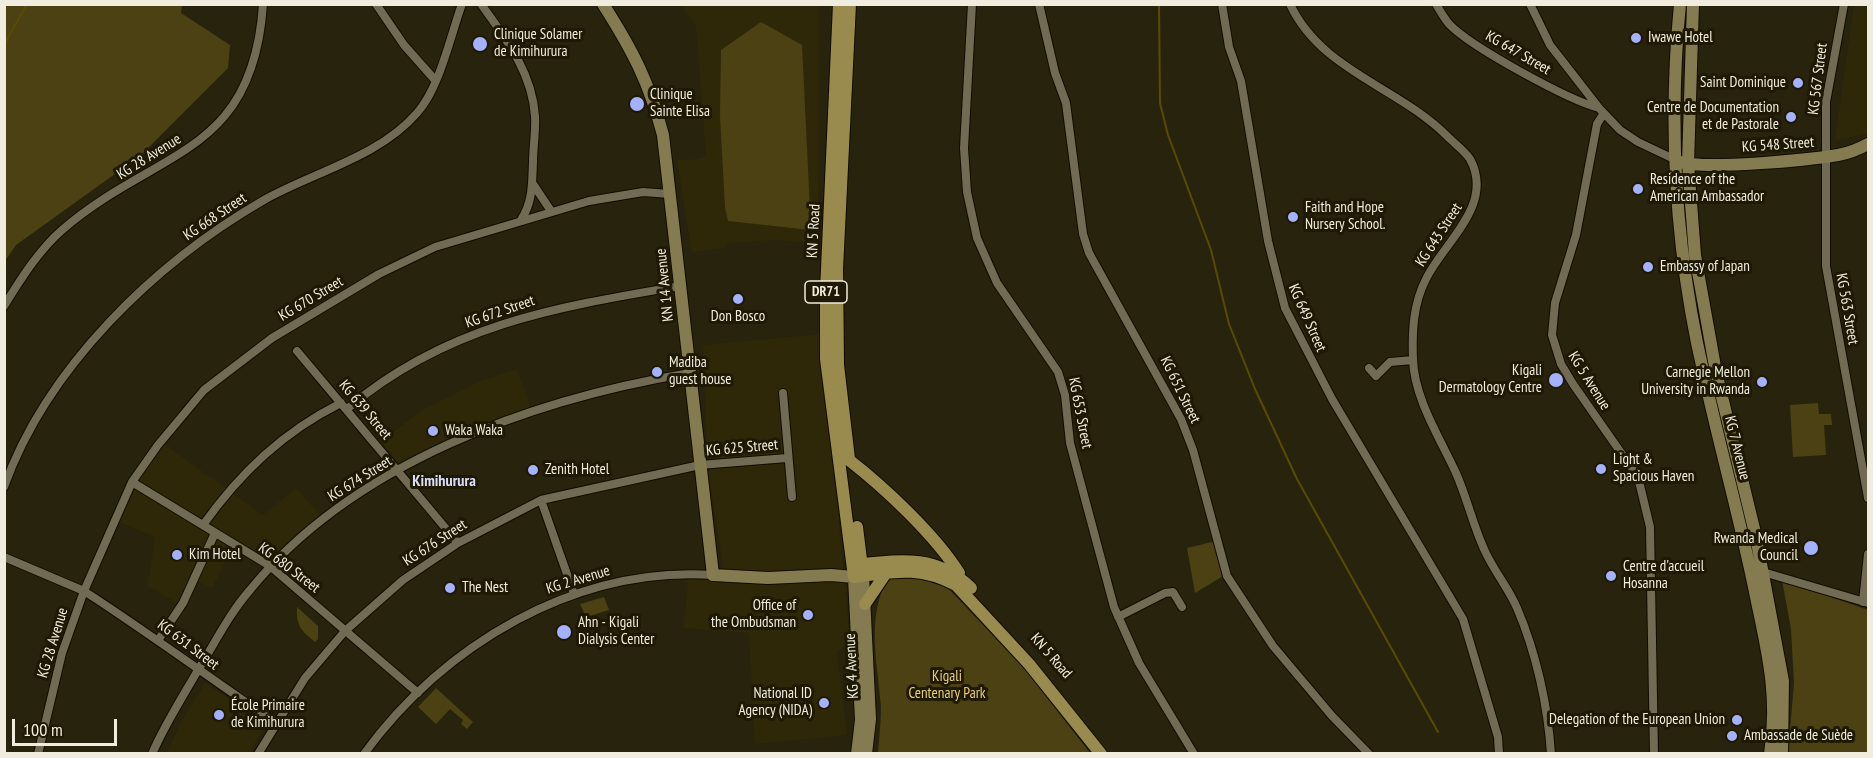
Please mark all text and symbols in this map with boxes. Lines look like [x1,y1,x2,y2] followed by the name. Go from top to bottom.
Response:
[494,26,582,61] place label: Clinique Solamer de Kimihurura
[1482,27,1554,79] street label: KG 647 Street
[1648,29,1713,47] place label: Iwawe Hotel
[1629,31,1643,45] marker: Iwawe Hotel
[471,35,489,53] marker: Clinique Solamer de Kimihurura
[1805,42,1831,116] street label: KG 567 Street
[1700,74,1786,92] place label: Saint Dominique
[1791,76,1805,90] marker: Saint Dominique
[650,86,710,121] place label: Clinique Sainte Elisa
[628,95,646,113] marker: Clinique Sainte Elisa
[1647,99,1779,134] place label: Centre de Documentation et de Pastorale
[1784,110,1798,124] marker: Centre de Documentation et de Pastorale
[114,130,184,184] street label: KG 28 Avenue
[1741,134,1815,156] street label: KG 548 Street
[1650,171,1764,206] place label: Residence of the American Ambassador
[1631,182,1645,196] marker: Residence of the American Ambassador
[180,189,250,245] street label: KG 668 Street
[1305,199,1385,234] place label: Faith and Hope Nursery School.
[1412,200,1466,270] street label: KG 643 Street
[804,203,824,259] street label: KN 5 Road
[1286,210,1300,224] marker: Faith and Hope Nursery School.
[652,248,678,322] street label: KN 14 Avenue
[1660,258,1750,276] place label: Embassy of Japan
[1641,260,1655,274] marker: Embassy of Japan
[1832,272,1862,346] street label: KG 563 Street
[275,273,347,325] street label: KG 670 Street
[805,281,847,303] road number: DR71
[1284,281,1330,355] street label: KG 649 Street
[463,292,537,332] street label: KG 672 Street
[731,292,745,306] marker: Don Bosco
[711,308,765,326] place label: Don Bosco
[1564,348,1614,414] street label: KG 5 Avenue
[669,354,731,389] place label: Madiba guest house
[1156,354,1204,426] street label: KG 651 Street
[1439,362,1542,397] place label: Kigali Dermatology Centre
[1641,364,1750,399] place label: Carnegie Mellon University in Rwanda
[650,365,664,379] marker: Madiba guest house
[1547,371,1565,389] marker: Kigali Dermatology Centre
[1755,375,1769,389] marker: Carnegie Mellon University in Rwanda
[1064,376,1096,450] street label: KG 653 Street
[335,377,395,443] street label: KG 639 Street
[1720,414,1754,482] street label: KG 7 Avenue
[445,422,503,440] place label: Waka Waka
[426,424,440,438] marker: Waka Waka
[705,436,779,460] street label: KG 625 Street
[1613,451,1694,486] place label: Light & Spacious Haven
[325,452,395,506] street label: KG 674 Street
[545,461,609,479] place label: Zenith Hotel
[1594,462,1608,476] marker: Light & Spacious Haven
[526,463,540,477] marker: Zenith Hotel
[412,471,476,491] district label: Kimihurura
[400,516,470,570] street label: KG 676 Street
[1714,530,1798,565] place label: Rwanda Medical Council
[255,539,323,597] street label: KG 680 Street
[1802,539,1820,557] marker: Rwanda Medical Council
[189,546,241,564] place label: Kim Hotel
[170,548,184,562] marker: Kim Hotel
[1623,558,1704,593] place label: Centre d'accueil Hosanna
[544,562,612,598] street label: KG 2 Avenue
[1604,569,1618,583] marker: Centre d'accueil Hosanna
[462,579,508,597] place label: The Nest
[443,581,457,595] marker: The Nest
[711,597,796,632] place label: Office of the Ombudsman
[34,606,72,680] street label: KG 28 Avenue
[801,608,815,622] marker: Office of the Ombudsman
[578,614,654,649] place label: Ahn - Kigali Dialysis Center
[154,616,222,674] street label: KG 631 Street
[555,623,573,641] marker: Ahn - Kigali Dialysis Center
[1026,630,1076,682] street label: KN 5 Road
[841,633,863,699] street label: KG 4 Avenue
[908,668,986,703] park label: Kigali Centenary Park
[739,685,812,720] place label: National ID Agency (NIDA)
[817,696,831,710] marker: National ID Agency (NIDA)
[231,697,305,732] place label: École Primaire de Kimihurura
[15,707,120,745] scale bar
[212,708,226,722] marker: École Primaire de Kimihurura
[1549,711,1725,729] place label: Delegation of the European Union
[1730,713,1744,727] marker: Delegation of the European Union
[23,718,63,741] text: 100 m
[1744,727,1853,745] place label: Ambassade de Suède
[1725,729,1739,743] marker: Ambassade de Suède

